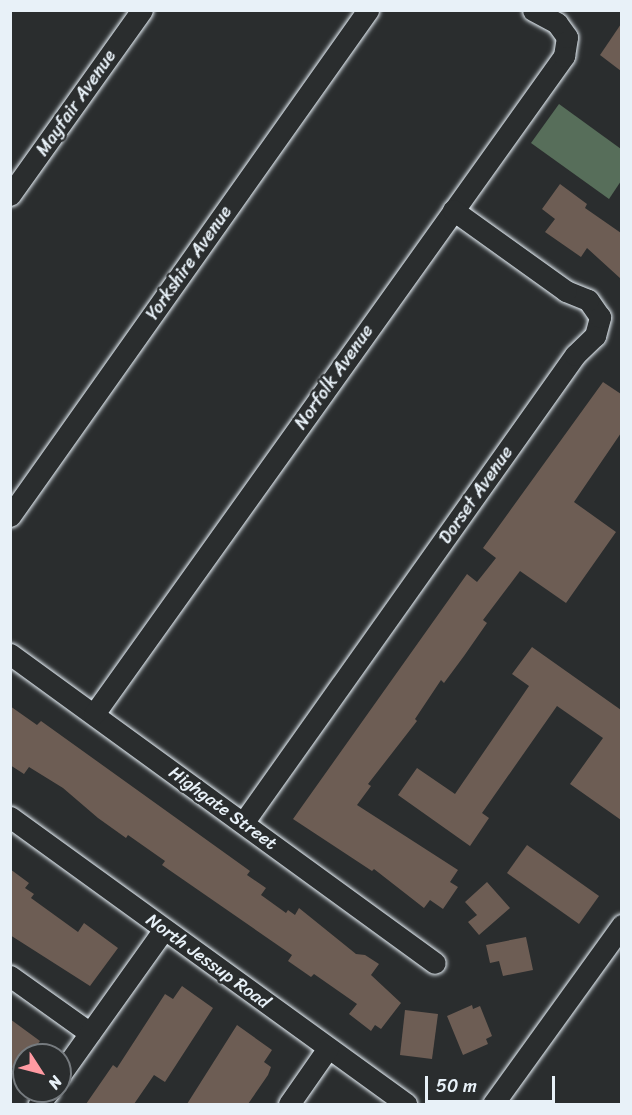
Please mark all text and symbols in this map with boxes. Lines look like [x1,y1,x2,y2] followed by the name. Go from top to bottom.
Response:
[31,46,121,160] street label: Mayfair Avenue
[142,202,236,324] street label: Yorkshire Avenue
[290,321,378,433] street label: Norfolk Avenue
[434,442,518,548] street label: Dorset Avenue
[165,762,281,854] street label: Highgate Street
[142,909,274,1013] street label: North Jessup Road
[12,1043,72,1103] north arrow
[428,1064,558,1102] scale bar
[40,1070,70,1096] text: N
[436,1070,477,1102] text: 50 m

